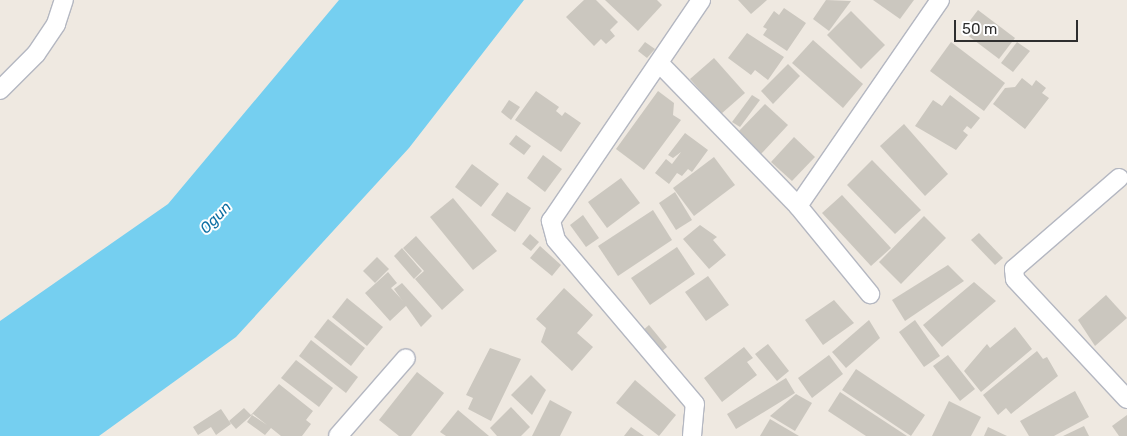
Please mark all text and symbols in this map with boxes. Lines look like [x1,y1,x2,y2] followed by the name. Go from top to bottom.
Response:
[957,10,1081,42] scale bar
[962,20,997,38] text: 50 m
[197,198,235,238] water label: Ogun

